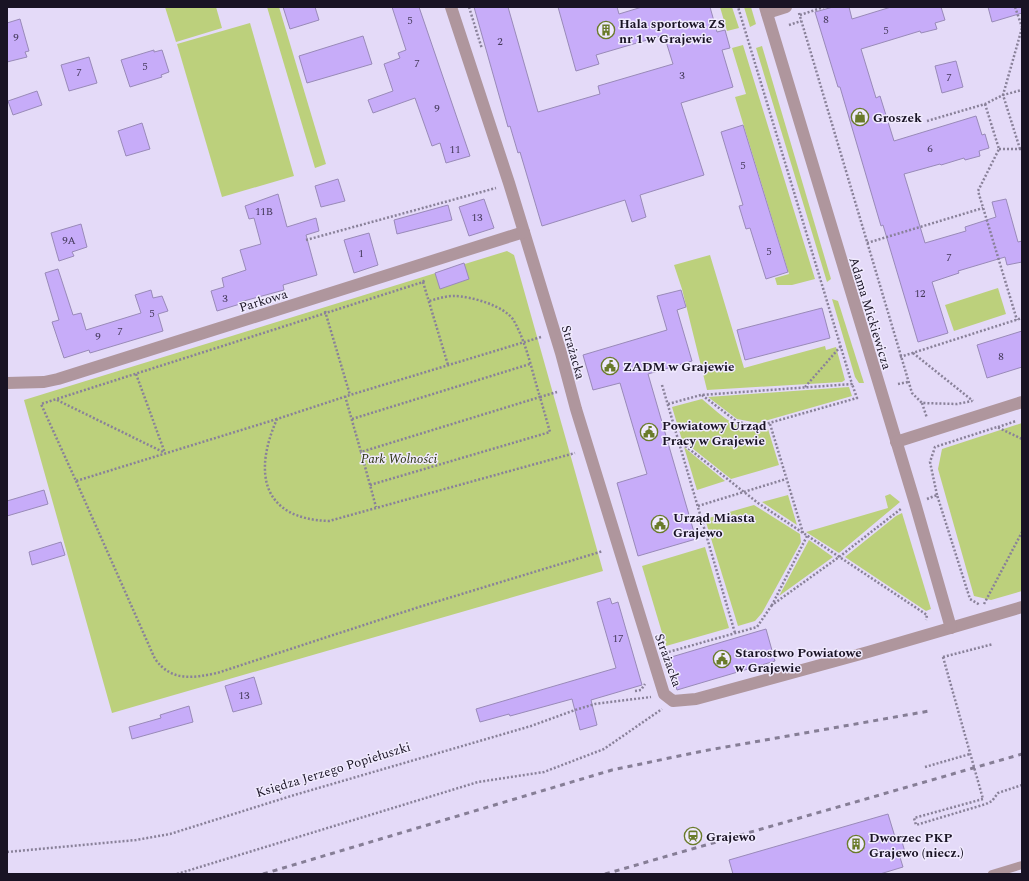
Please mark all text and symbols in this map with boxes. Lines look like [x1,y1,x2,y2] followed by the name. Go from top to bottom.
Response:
[823,11,829,28] house number: 8
[407,12,413,29] house number: 5
[619,14,725,49] place label: Hala sportowa ZS nr 1 w Grajewie
[596,20,616,40] building icon: Hala sportowa ZS nr 1 w Grajewie
[883,22,889,39] house number: 5
[13,29,19,46] house number: 9
[497,33,503,50] house number: 2
[414,55,420,72] house number: 7
[142,58,148,75] house number: 5
[76,64,82,81] house number: 7
[679,67,685,84] house number: 3
[946,69,952,86] house number: 7
[434,100,440,117] house number: 9
[850,107,870,127] shop icon: Groszek
[873,108,922,128] place label: Groszek
[927,140,933,157] house number: 6
[450,141,461,158] house number: 11
[740,157,746,174] house number: 5
[255,203,273,220] house number: 11B
[472,209,483,226] house number: 13
[62,232,76,249] house number: 9A
[766,243,772,260] house number: 5
[358,245,364,262] house number: 1
[946,249,952,266] house number: 7
[843,255,897,373] street label: Adama Mickiewicza
[237,284,291,318] street label: Parkowa
[915,285,926,302] house number: 12
[222,290,228,307] house number: 3
[149,305,155,322] house number: 5
[117,323,123,340] house number: 7
[556,323,590,382] street label: Strażacka
[95,328,101,345] house number: 9
[998,348,1004,365] house number: 8
[600,356,620,376] public building icon: ZADM w Grajewie
[623,357,734,377] place label: ZADM w Grajewie
[662,416,767,451] place label: Powiatowy Urząd Pracy w Grajewie
[639,422,659,442] public building icon: Powiatowy Urząd Pracy w Grajewie
[361,449,438,469] park label: Park Wolności
[673,508,755,543] place label: Urząd Miasta Grajewo
[650,514,670,534] public building icon: Urząd Miasta Grajewo
[613,630,624,647] house number: 17
[649,631,687,690] street label: Strażacka
[734,643,862,678] place label: Starostwo Powiatowe w Grajewie
[712,649,732,669] public building icon: Starostwo Powiatowe w Grajewie
[239,687,250,704] house number: 13
[254,737,413,803] street label: Księdza Jerzego Popiełuszki
[683,826,703,846] station icon: Grajewo
[706,827,756,847] place label: Grajewo
[869,828,964,863] place label: Dworzec PKP Grajewo (niecz.)
[846,834,866,854] building icon: Dworzec PKP Grajewo (niecz.)

